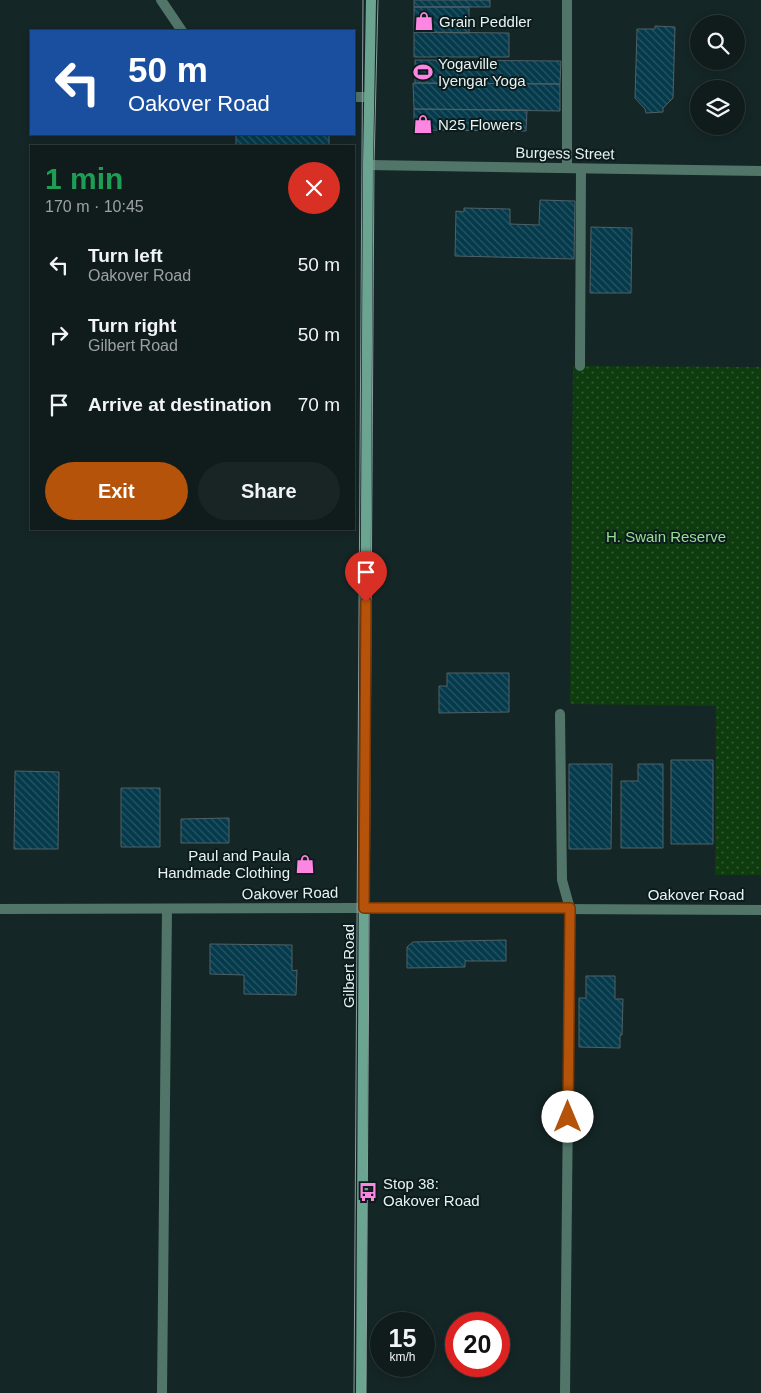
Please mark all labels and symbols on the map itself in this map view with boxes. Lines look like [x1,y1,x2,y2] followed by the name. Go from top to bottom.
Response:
[413,10,435,32] shop icon: Grain Peddler
[439,13,532,30] place label: Grain Peddler
[438,55,526,89] place label: Yogaville Iyengar Yoga
[412,61,434,83] sports icon: Yogaville Iyengar Yoga
[412,113,434,135] shop icon: N25 Flowers
[438,116,522,133] place label: N25 Flowers
[515,144,616,162] street label: Burgess Street
[606,528,726,545] park label: H. Swain Reserve
[345,551,387,602] pin
[157,847,291,881] place label: Paul and Paula Handmade Clothing
[294,853,316,875] shop icon: Paul and Paula Handmade Clothing
[241,884,339,902] street label: Oakover Road
[648,886,744,903] street label: Oakover Road
[340,924,357,1008] street label: Gilbert Road
[541,1090,593,1142] position arrow
[383,1175,480,1209] place label: Stop 38: Oakover Road
[357,1181,379,1203] bus stop icon: Stop 38: Oakover Road
[445,1312,510,1377] speed limit sign: 20

